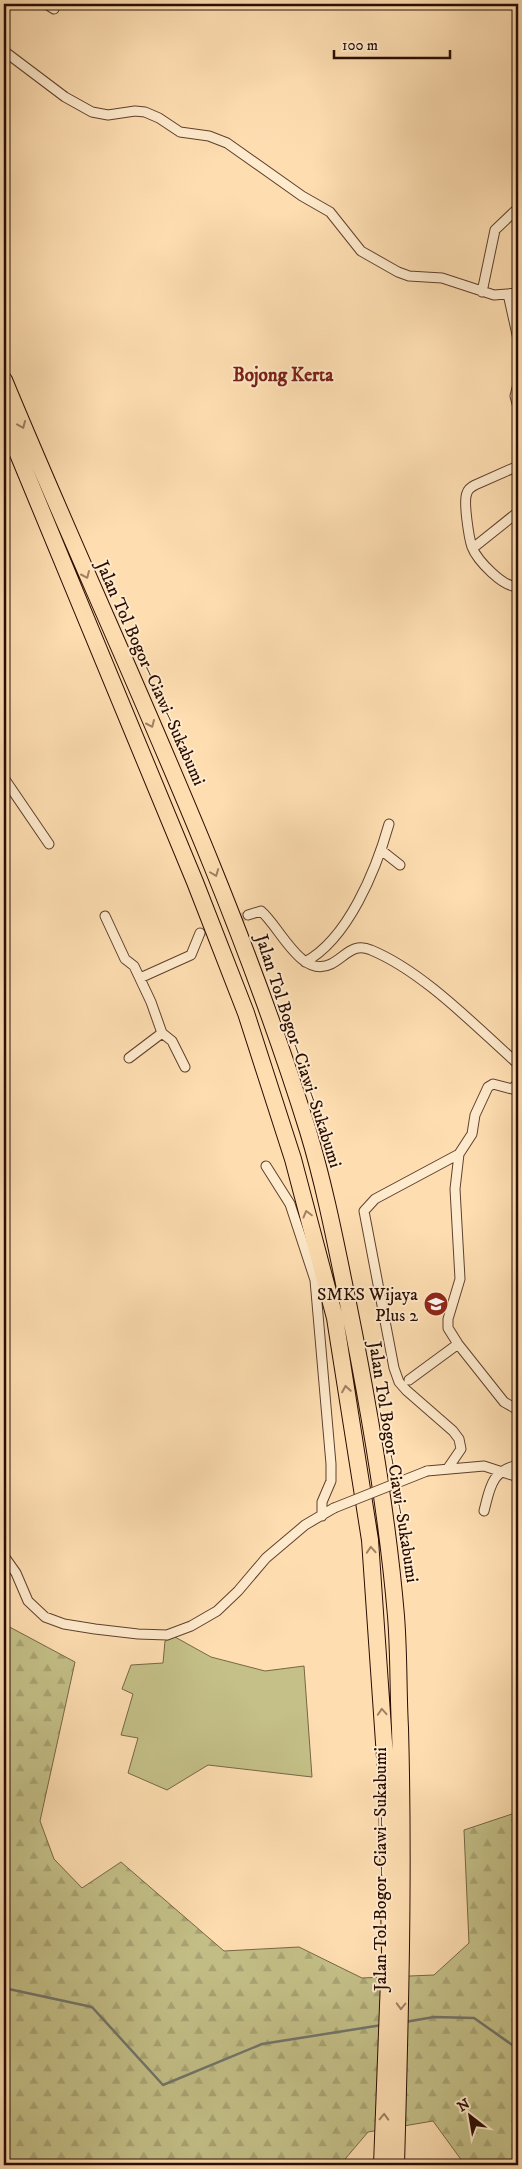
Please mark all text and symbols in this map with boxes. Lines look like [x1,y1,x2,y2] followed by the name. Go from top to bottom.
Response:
[334,28,451,60] scale bar
[342,36,378,55] text: 100 m
[233,364,334,388] district label: Bojong Kerta
[16,420,27,429] one-way arrow
[90,556,210,789] street label: Jalan Tol Bogor–Ciawi–Sukabumi
[80,570,91,579] one-way arrow
[145,719,156,728] one-way arrow
[209,868,219,877] one-way arrow
[249,930,346,1171] street label: Jalan Tol Bogor–Ciawi–Sukabumi
[302,1209,313,1218] one-way arrow
[317,1284,418,1327] place label: SMKS Wijaya Plus 2
[423,1291,449,1317] school or university icon: SMKS Wijaya Plus 2
[363,1338,423,1584] street label: Jalan Tol Bogor–Ciawi–Sukabumi
[341,1385,352,1393] one-way arrow
[365,1546,376,1554] one-way arrow
[377,1708,388,1716] one-way arrow
[370,1747,392,1993] street label: Jalan Tol Bogor–Ciawi–Sukabumi
[395,2002,406,2010] one-way arrow
[444,2092,494,2142] north arrow
[454,2095,474,2116] text: N
[378,2112,389,2120] one-way arrow

